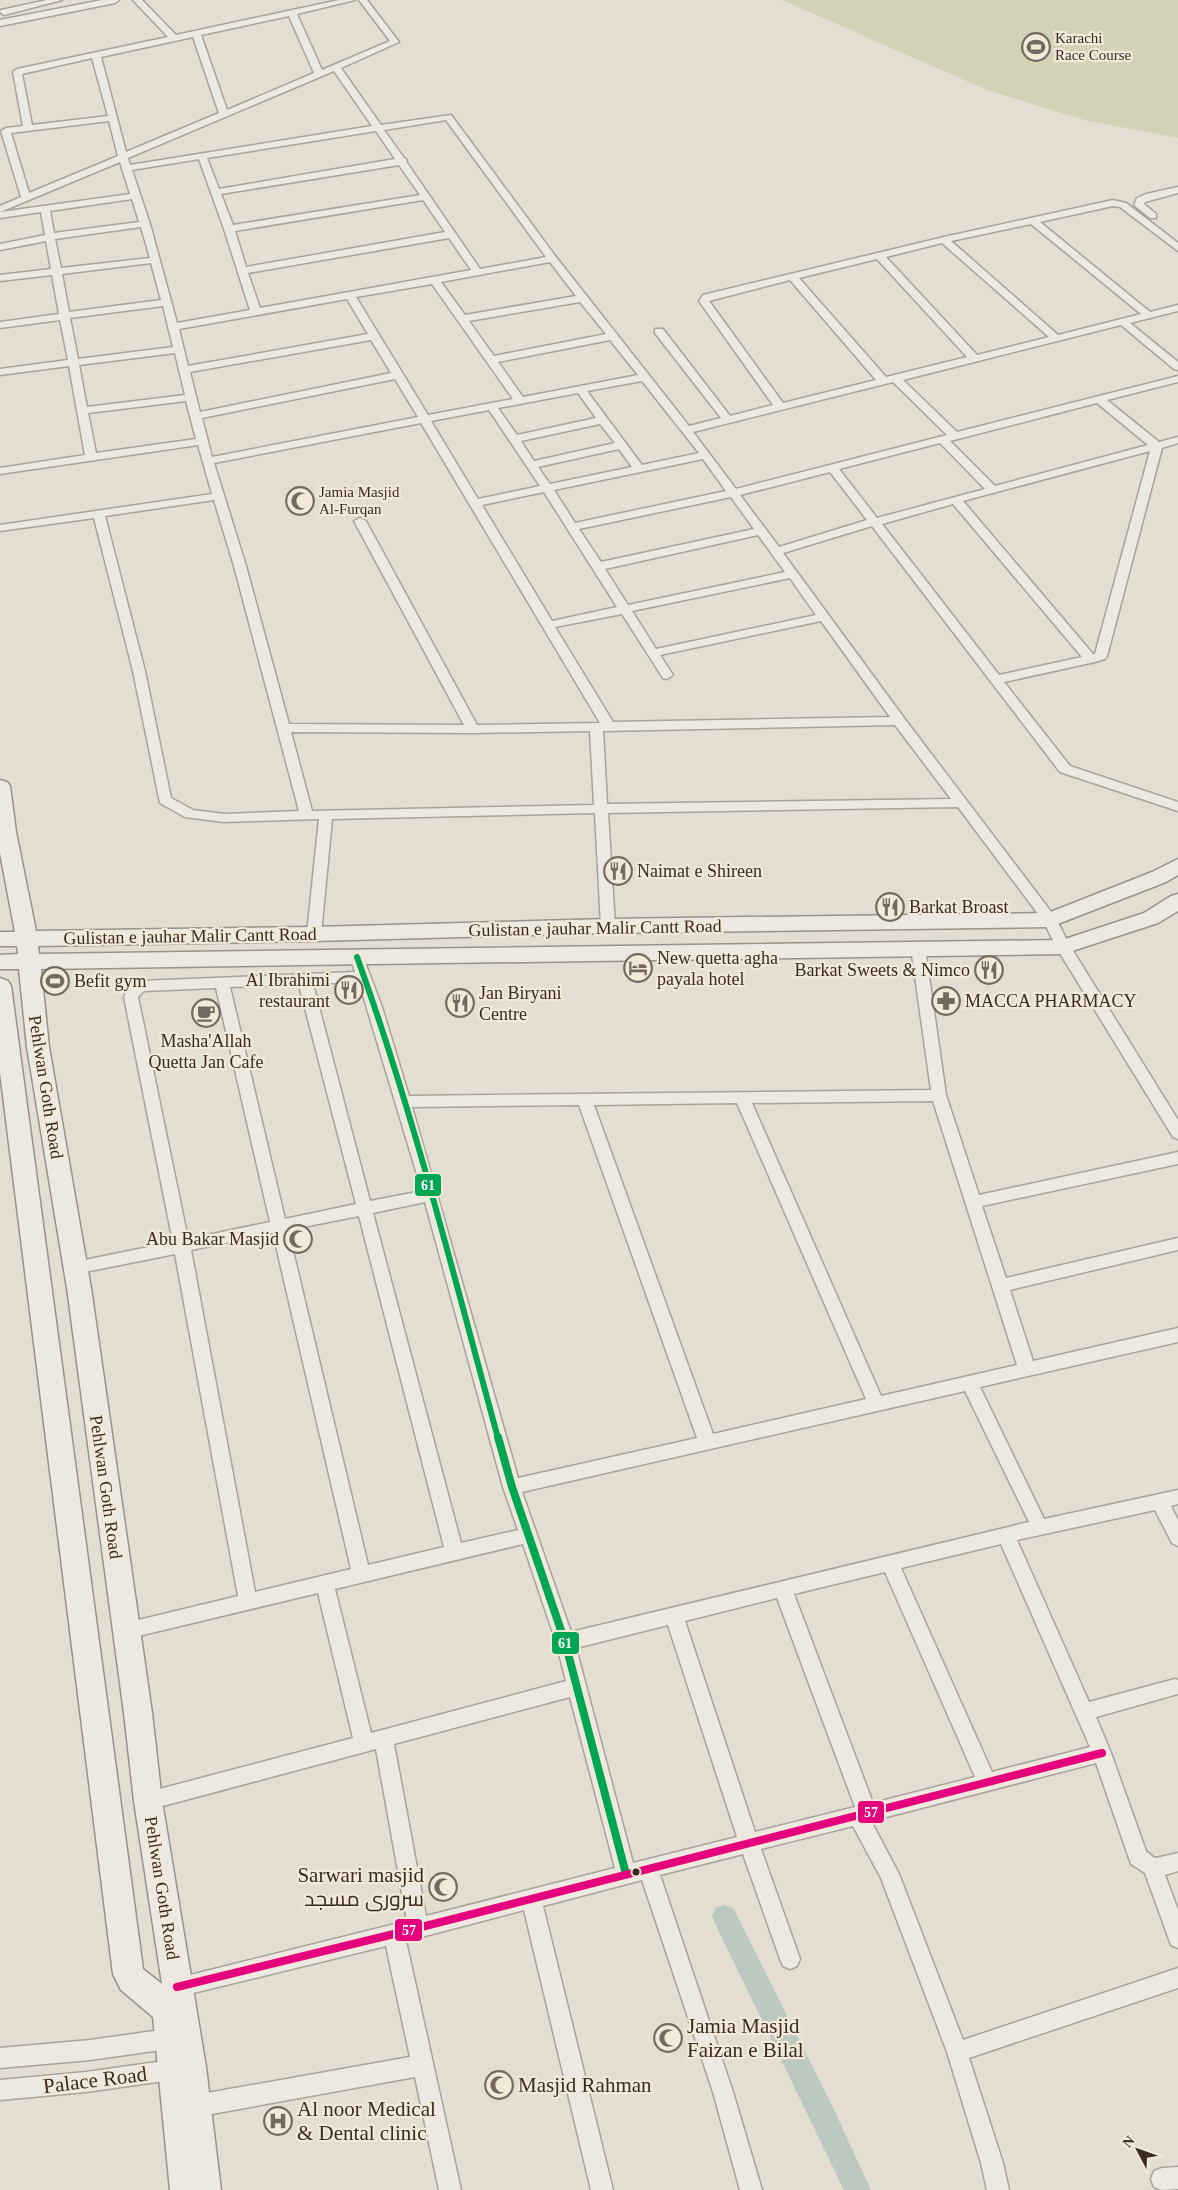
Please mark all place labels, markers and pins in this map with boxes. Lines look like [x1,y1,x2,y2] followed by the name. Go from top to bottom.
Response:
[1055,30,1132,63] place label: Karachi Race Course
[1021,32,1051,62] sports icon: Karachi Race Course
[319,484,400,517] place label: Jamia Masjid Al-Furqan
[285,486,315,516] mosque icon: Jamia Masjid Al-Furqan
[603,856,633,886] restaurant icon: Naimat e Shireen
[637,861,762,881] place label: Naimat e Shireen
[875,892,905,922] restaurant icon: Barkat Broast
[909,897,1008,917] place label: Barkat Broast
[657,948,778,989] place label: New quetta agha payala hotel
[623,953,653,983] hotel icon: New quetta agha payala hotel
[974,955,1004,985] restaurant icon: Barkat Sweets & Nimco
[795,960,970,980] place label: Barkat Sweets & Nimco
[40,966,70,996] sports icon: Befit gym
[246,970,330,1011] place label: Al Ibrahimi restaurant
[74,971,147,991] place label: Befit gym
[334,975,364,1005] restaurant icon: Al Ibrahimi restaurant
[479,983,562,1024] place label: Jan Biryani Centre
[931,986,961,1016] pharmacy icon: MACCA PHARMACY
[445,988,475,1018] restaurant icon: Jan Biryani Centre
[965,991,1137,1011] place label: MACCA PHARMACY
[191,998,221,1028] cafe icon: Masha'Allah Quetta Jan Cafe
[149,1031,263,1072] place label: Masha'Allah Quetta Jan Cafe
[283,1224,313,1254] mosque icon: Abu Bakar Masjid
[146,1229,279,1249] place label: Abu Bakar Masjid
[297,1863,424,1912] place label: Sarwari masjid سروری مسجد
[631,1867,641,1877] unlabelled marker
[428,1872,458,1902] mosque icon: Sarwari masjid سروری مسجد
[687,2014,804,2062] place label: Jamia Masjid Faizan e Bilal
[653,2023,683,2053] mosque icon: Jamia Masjid Faizan e Bilal
[484,2070,514,2100] mosque icon: Masjid Rahman
[518,2073,652,2097] place label: Masjid Rahman
[297,2097,436,2145] place label: Al noor Medical & Dental clinic
[263,2106,293,2136] hospital icon: Al noor Medical & Dental clinic

